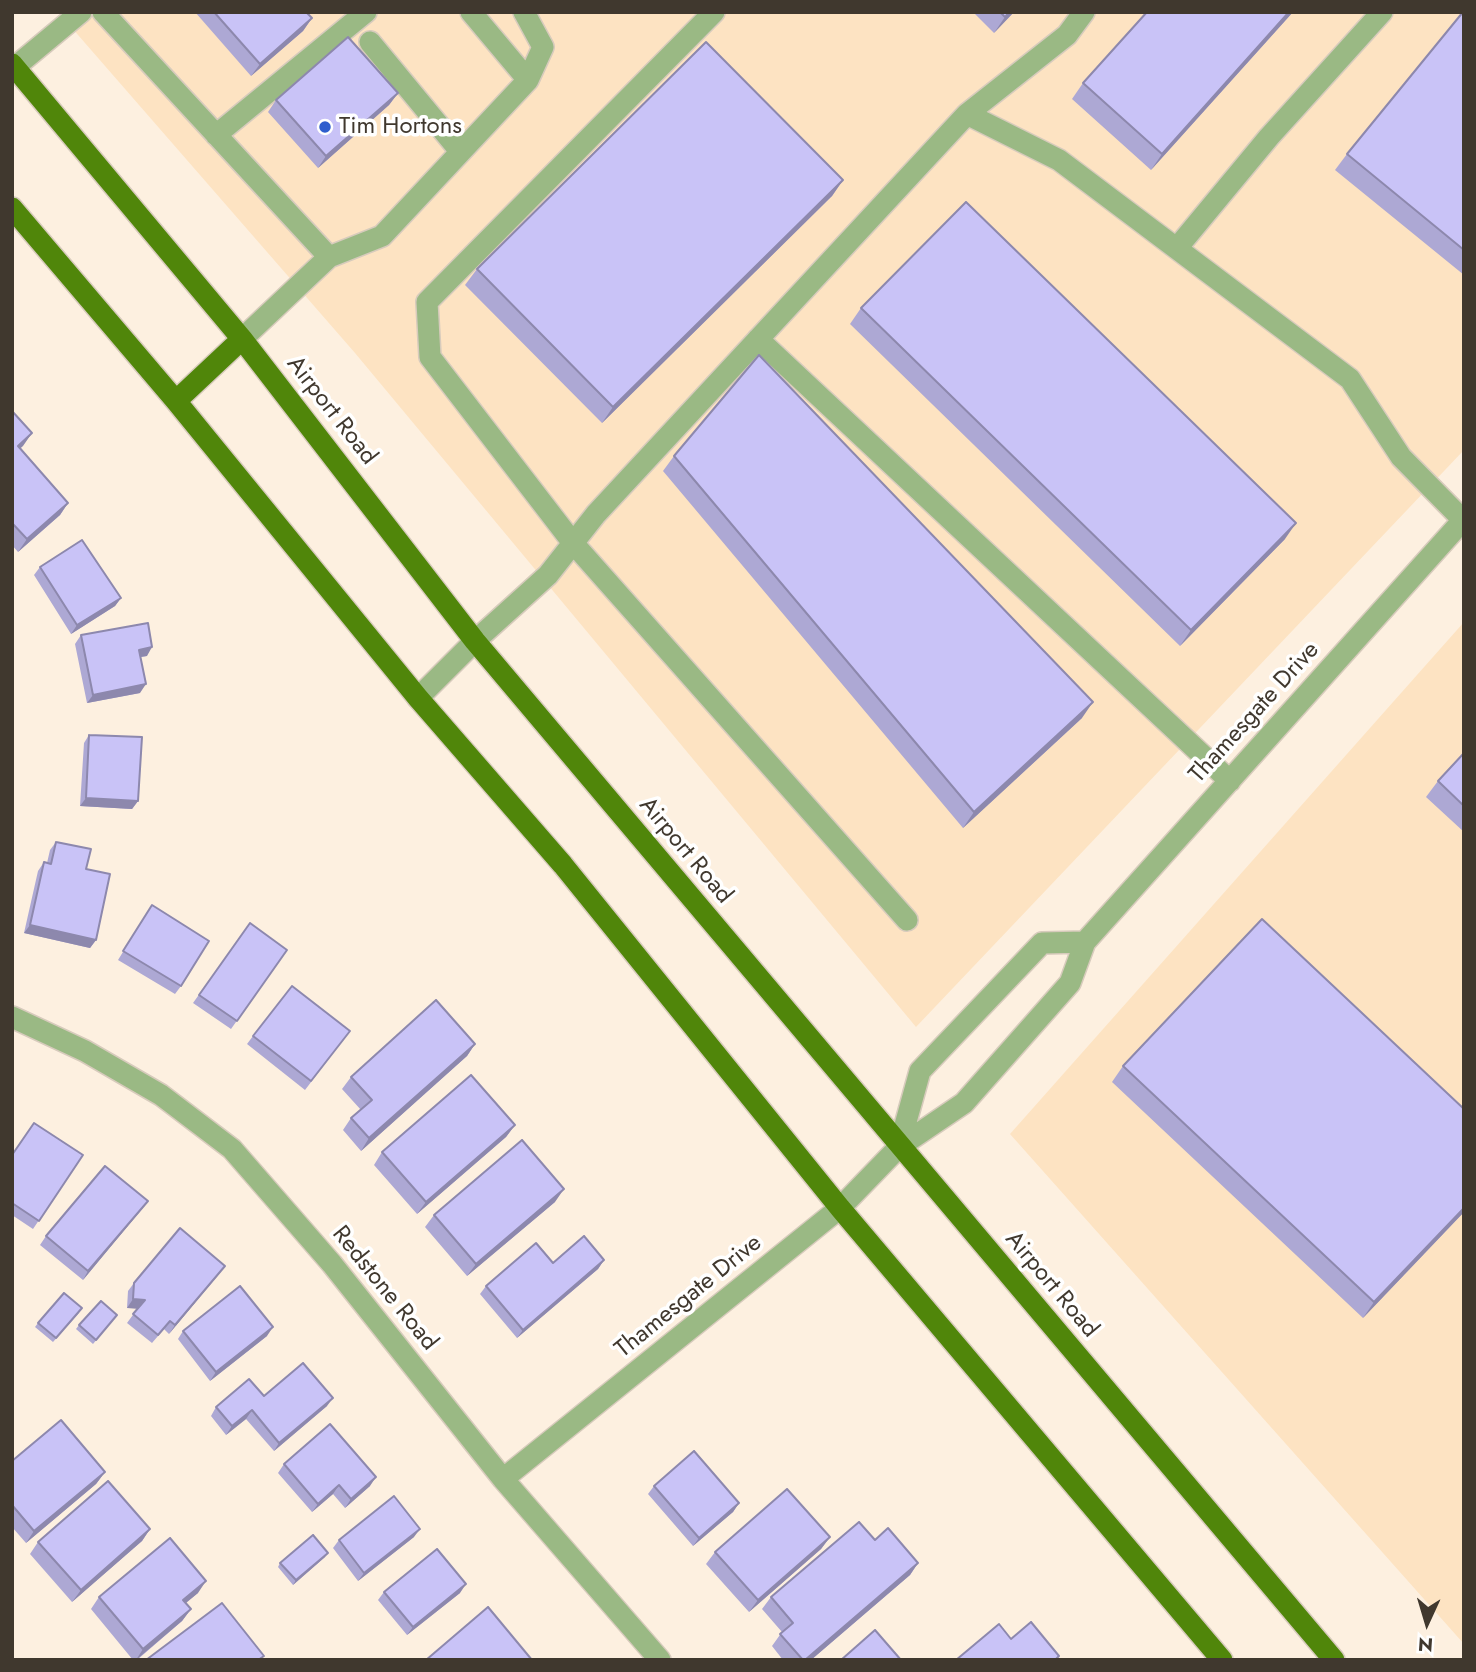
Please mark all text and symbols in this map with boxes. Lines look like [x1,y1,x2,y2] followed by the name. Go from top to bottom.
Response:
[339,113,462,141] place label: Tim Hortons
[317,119,333,135] marker: Tim Hortons
[280,351,382,471] street label: Airport Road
[1184,636,1326,790] street label: Thamesgate Drive
[632,792,738,910] street label: Airport Road
[325,1221,443,1357] street label: Redstone Road
[998,1226,1104,1344] street label: Airport Road
[610,1229,768,1365] street label: Thamesgate Drive
[1392,1588,1462,1658] north arrow
[1417,1630,1434,1658] text: N

